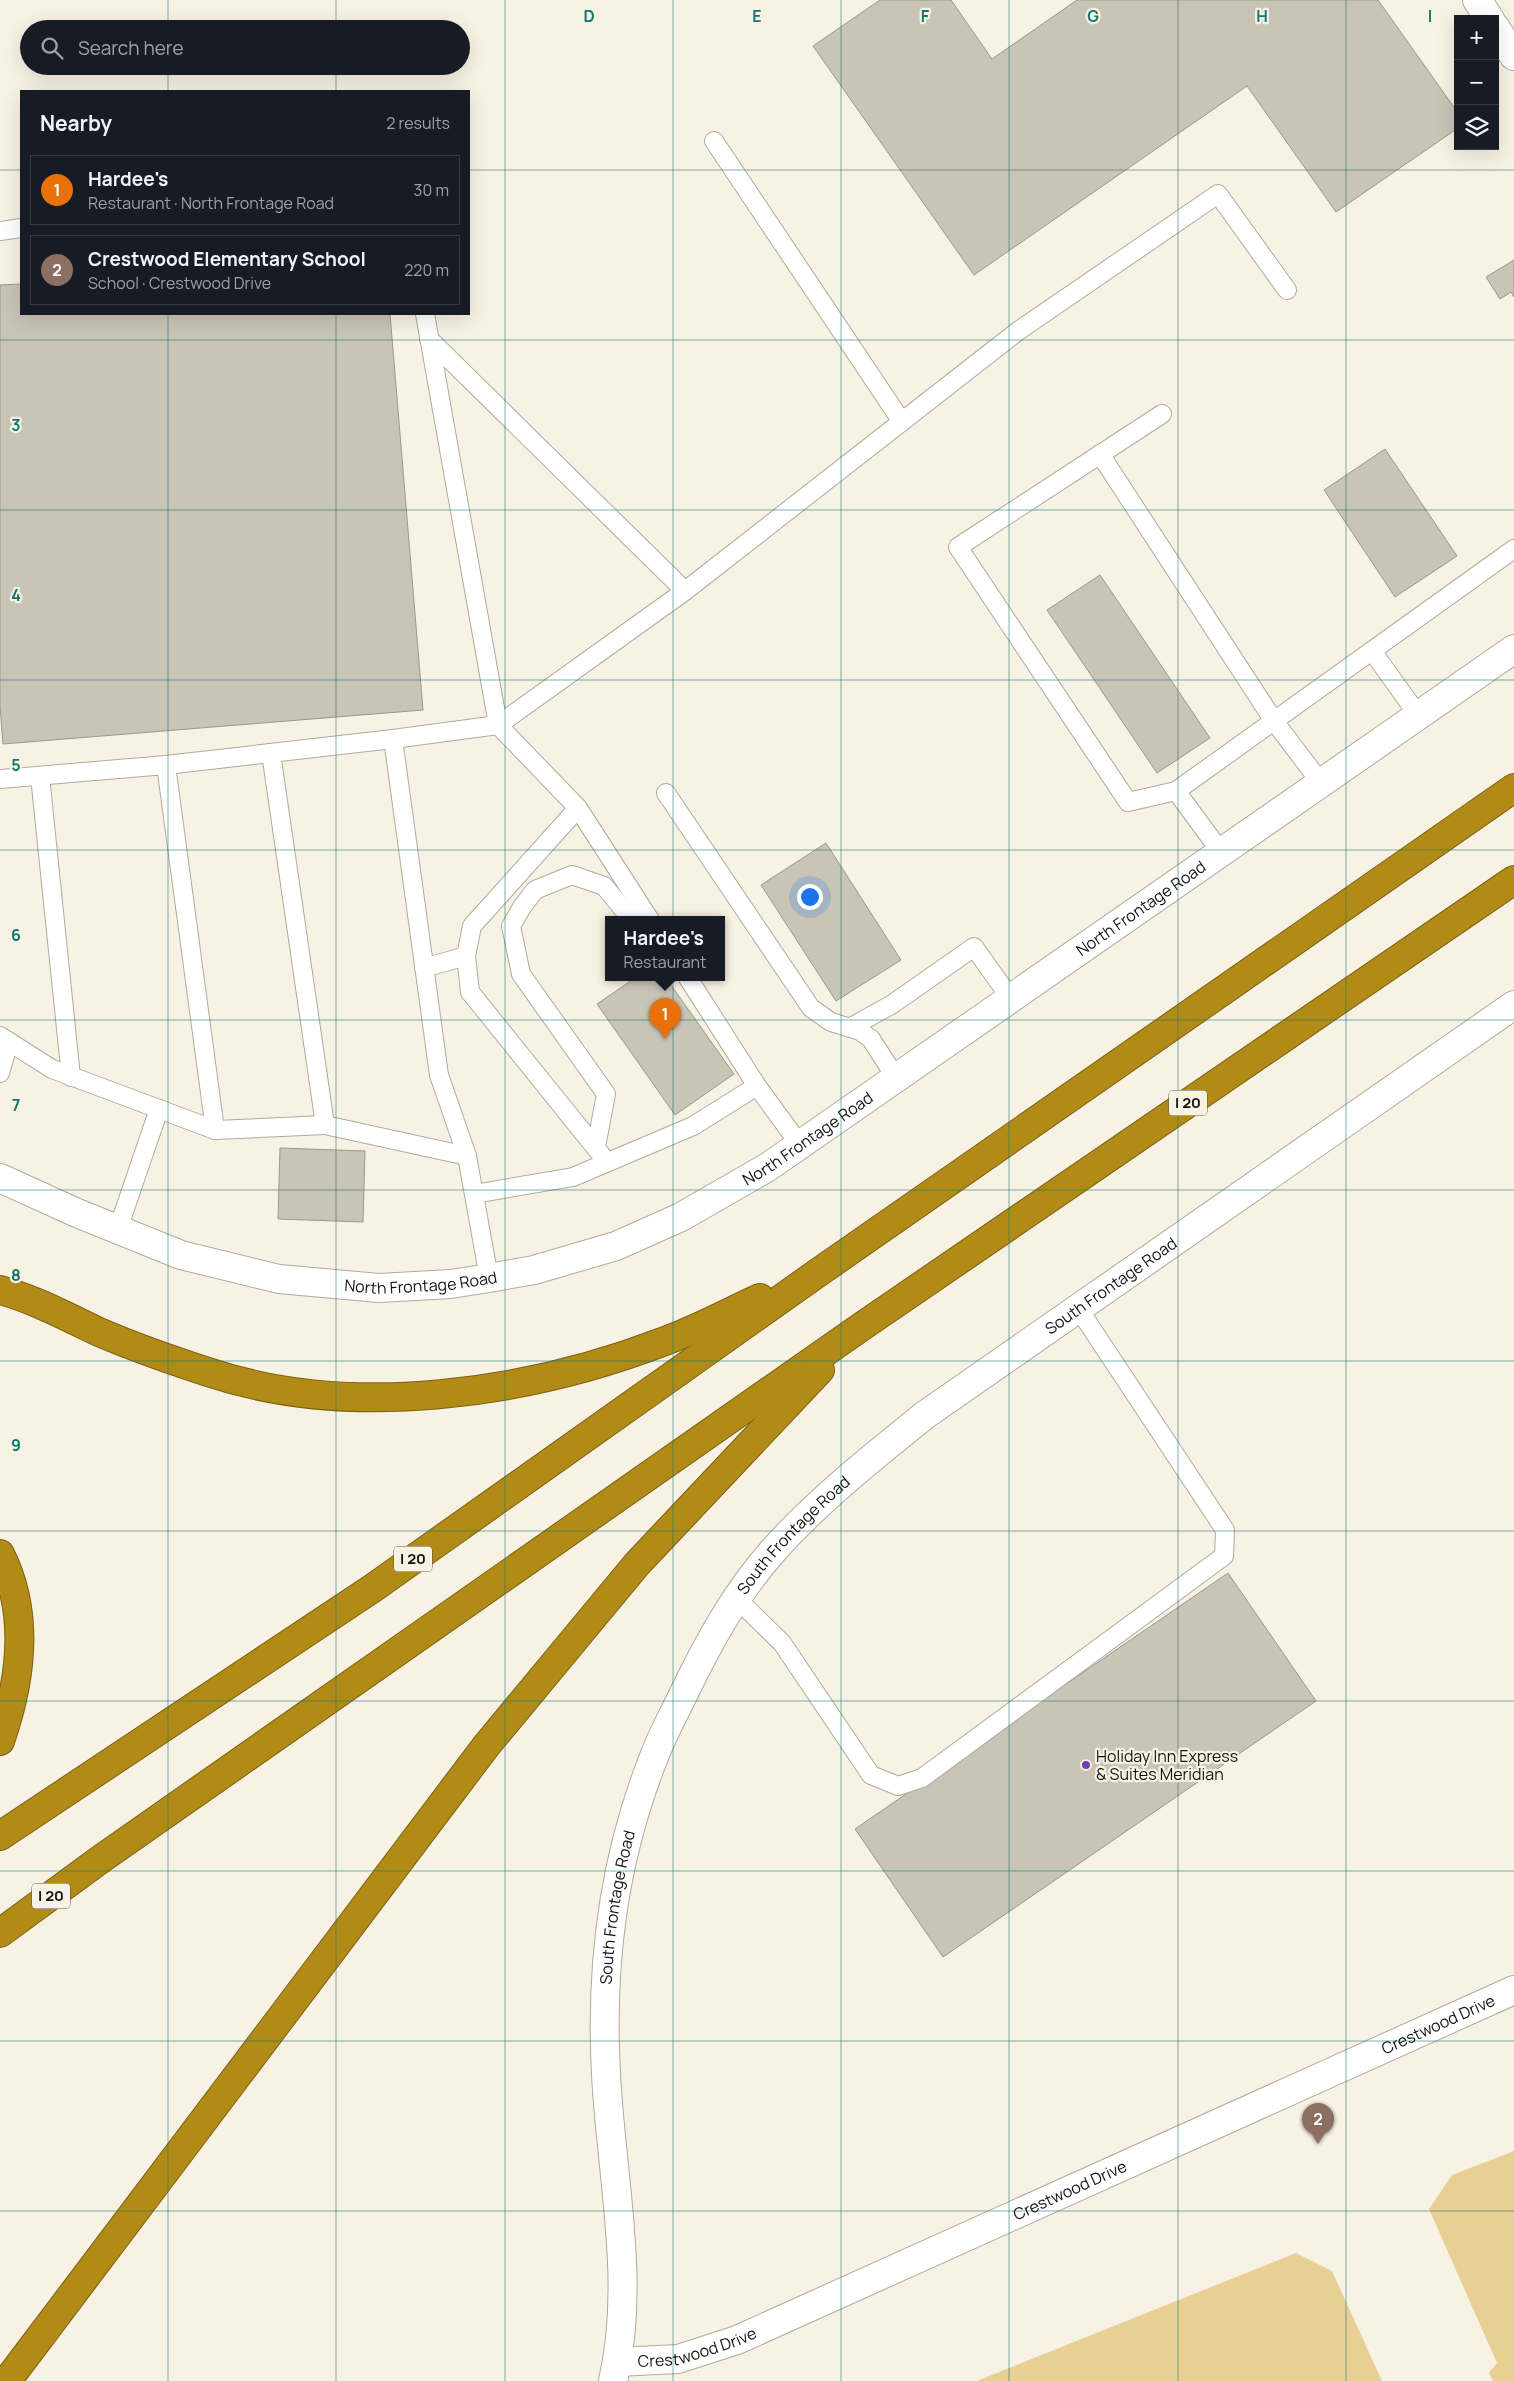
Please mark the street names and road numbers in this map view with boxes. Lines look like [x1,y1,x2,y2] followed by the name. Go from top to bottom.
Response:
[1071,855,1210,961] street label: North Frontage Road
[738,1086,877,1190] street label: North Frontage Road
[1169,1090,1207,1116] road number: I 20
[1040,1232,1181,1339] street label: South Frontage Road
[343,1266,499,1299] street label: North Frontage Road
[732,1471,854,1599] street label: South Frontage Road
[394,1546,432,1572] road number: I 20
[595,1828,640,1985] street label: South Frontage Road
[32,1884,70,1908] road number: I 20
[1378,1989,1498,2059] street label: Crestwood Drive
[1009,2155,1130,2225] street label: Crestwood Drive
[637,2322,760,2372] street label: Crestwood Drive

